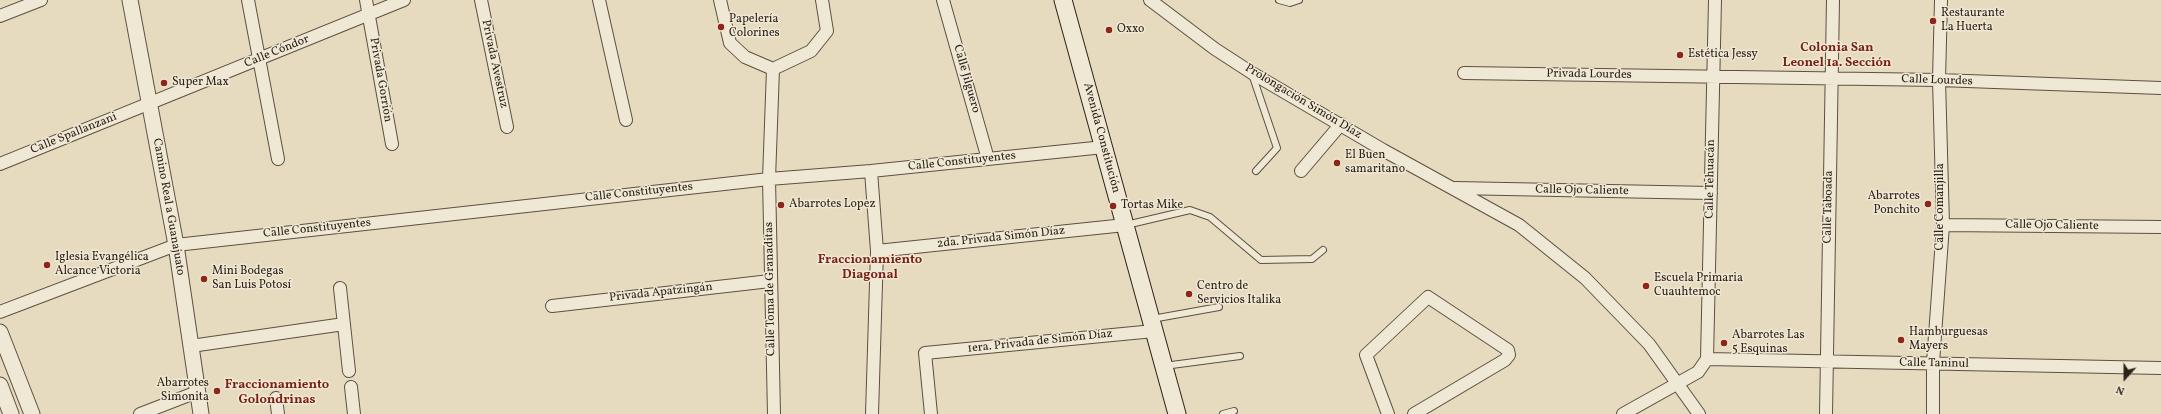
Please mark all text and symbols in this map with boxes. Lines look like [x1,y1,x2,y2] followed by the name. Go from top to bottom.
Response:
[1941,7,2005,35] place label: Restaurante La Huerta
[729,13,780,41] place label: Papelería Colorines
[1928,16,1938,26] marker: Restaurante La Huerta
[478,19,510,109] street label: Privada Avestruz
[716,22,726,32] marker: Papelería Colorines
[1117,23,1144,37] place label: Oxxo
[1104,25,1114,35] marker: Oxxo
[242,32,312,72] street label: Calle Cóndor
[365,37,395,123] street label: Privada Gorrión
[1783,41,1891,72] district label: Colonia San Leonel 1a. Sección
[949,43,983,115] street label: Calle Jilguero
[1688,48,1758,62] place label: Estética Jessy
[1675,50,1685,60] marker: Estética Jessy
[1242,61,1364,143] street label: Prolongación Simón Díaz
[1546,67,1632,83] street label: Privada Lourdes
[1901,73,1973,89] street label: Calle Lourdes
[172,76,229,90] place label: Super Max
[159,78,169,88] marker: Super Max
[1079,81,1123,195] street label: Avenida Constitución
[29,110,119,158] street label: Calle Spallanzani
[149,137,187,277] street label: Camino Real a Guanajuato
[1703,139,1719,219] street label: Calle Tehuacán
[907,149,1017,175] street label: Calle Constituyentes
[1345,149,1405,177] place label: El Buen samaritano
[1332,158,1342,168] marker: El Buen samaritano
[1934,163,1948,251] street label: Calle Comanjilla
[1821,170,1837,244] street label: Calle Taboada
[584,180,694,206] street label: Calle Constituyentes
[1535,183,1629,199] street label: Calle Ojo Caliente
[1868,190,1920,218] place label: Abarrotes Ponchito
[789,198,875,212] place label: Abarrotes Lopez
[1121,199,1183,213] place label: Tortas Mike
[1923,199,1933,209] marker: Abarrotes Ponchito
[776,200,786,210] marker: Abarrotes Lopez
[1108,201,1118,211] marker: Tortas Mike
[262,216,372,242] street label: Calle Constituyentes
[2005,218,2099,234] street label: Calle Ojo Caliente
[763,222,779,356] street label: Calle Toma de Granaditas
[936,224,1066,252] street label: 2da. Privada Simón Díaz
[55,251,149,279] place label: Iglesia Evangélica Alcance Victoria
[818,253,922,284] district label: Fraccionamiento Diagonal
[42,260,52,270] marker: Iglesia Evangélica Alcance Victoria
[212,265,291,293] place label: Mini Bodegas San Luis Potosí
[1654,272,1743,300] place label: Escuela Primaria Cuauhtemoc
[199,274,209,284] marker: Mini Bodegas San Luis Potosí
[609,280,713,306] street label: Privada Apatzingán
[1197,280,1281,308] place label: Centro de Servicios Italika
[1641,281,1651,291] marker: Escuela Primaria Cuauhtemoc
[1184,289,1194,299] marker: Centro de Servicios Italika
[1909,326,1988,354] place label: Hamburguesas Mayers
[967,327,1113,357] street label: 1era. Privada de Simón Díaz
[1732,329,1805,357] place label: Abarrotes Las 5 Esquinas
[1896,335,1906,345] marker: Hamburguesas Mayers
[1719,338,1729,348] marker: Abarrotes Las 5 Esquinas
[1899,356,1969,372] street label: Calle Taninul
[2105,358,2145,398] north arrow
[157,377,209,405] place label: Abarrotes Simonita
[225,378,329,409] district label: Fraccionamiento Golondrinas
[2114,381,2127,398] text: N
[212,386,222,396] marker: Abarrotes Simonita

